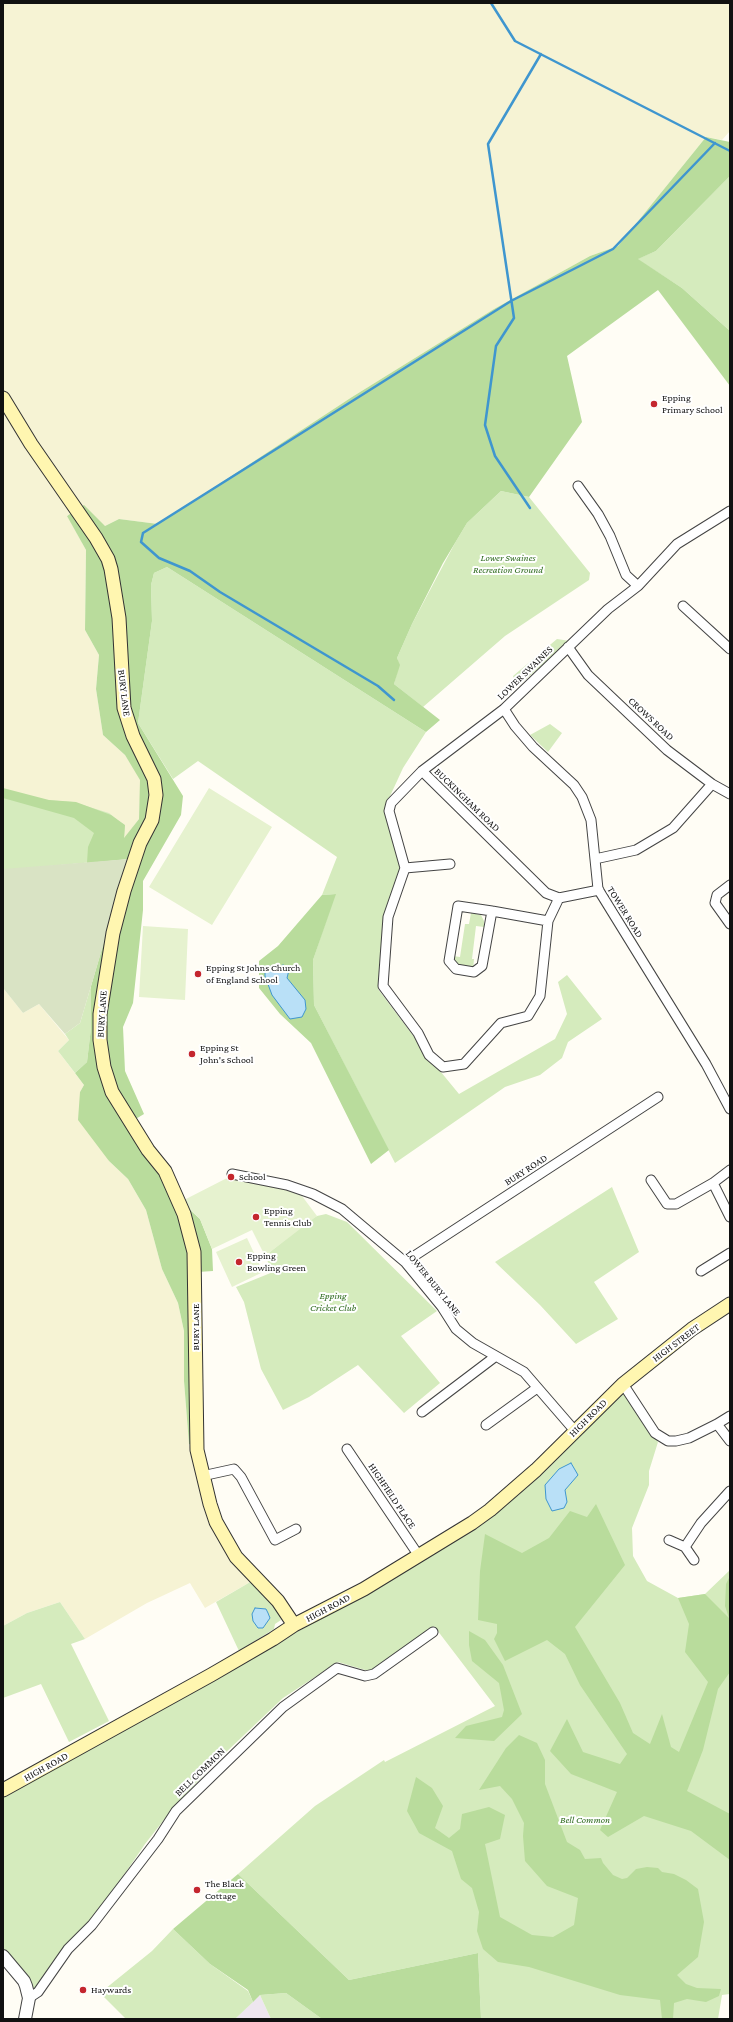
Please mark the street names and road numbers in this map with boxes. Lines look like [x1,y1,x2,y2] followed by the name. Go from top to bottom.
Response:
[495,644,555,702] street label: LOWER SWAINES
[115,669,133,717] street label: BURY LANE
[626,695,676,743] street label: CROWS ROAD
[432,766,502,834] street label: BUCKINGHAM ROAD
[604,884,646,940] street label: TOWER ROAD
[94,990,110,1038] street label: BURY LANE
[502,1152,550,1188] street label: BURY ROAD
[403,1248,463,1318] street label: LOWER BURY LANE
[190,1303,202,1351] street label: BURY LANE
[650,1321,702,1365] street label: HIGH STREET
[567,1397,609,1439] street label: HIGH ROAD
[366,1461,418,1531] street label: HIGHFIELD PLACE
[304,1591,352,1625] street label: HIGH ROAD
[172,1745,228,1799] street label: BELL COMMON
[22,1750,70,1784] street label: HIGH ROAD

